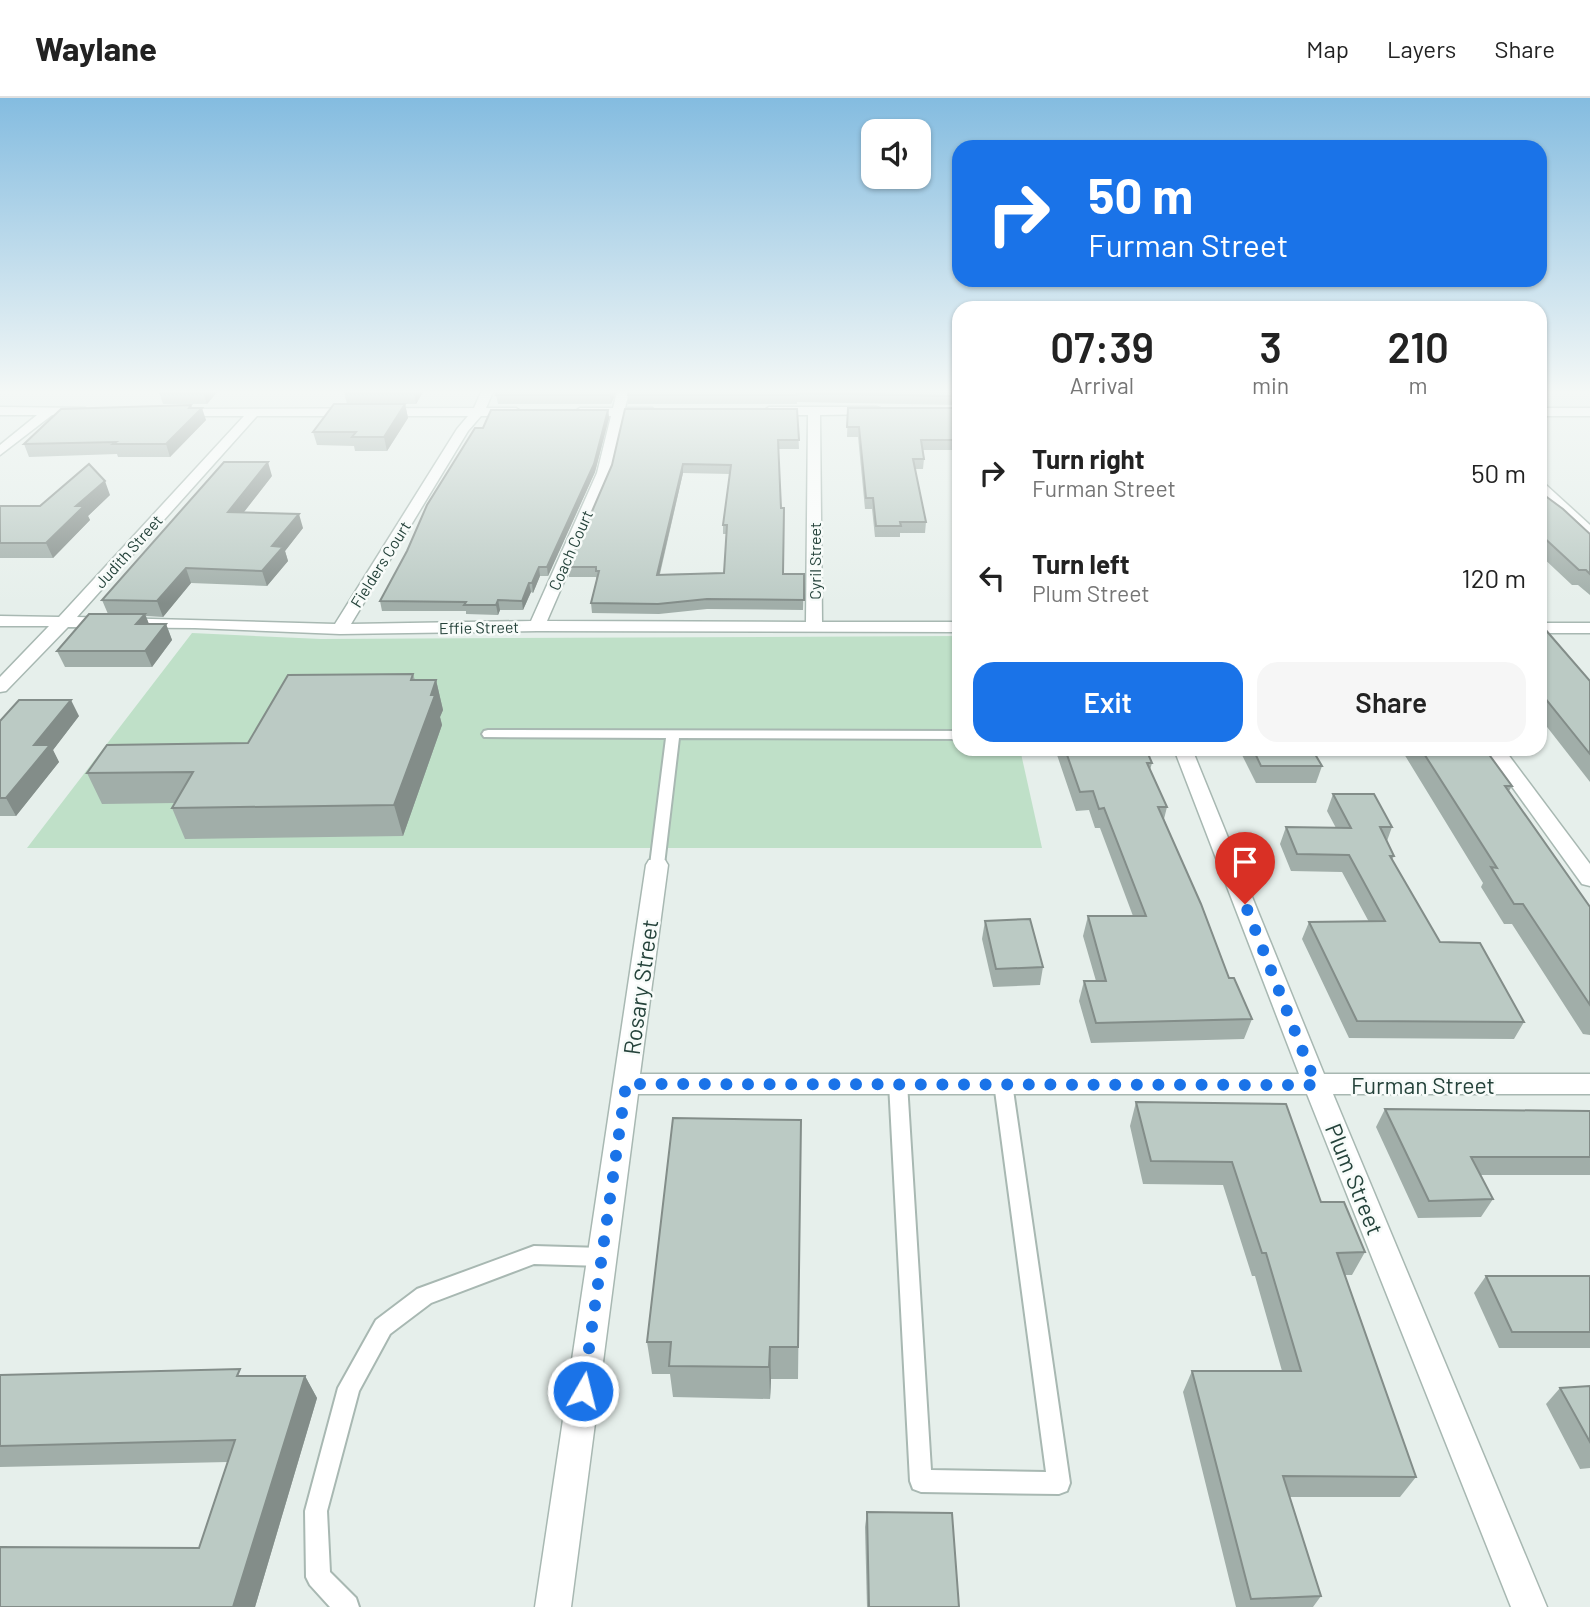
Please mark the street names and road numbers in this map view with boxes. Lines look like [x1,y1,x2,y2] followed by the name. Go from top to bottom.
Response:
[544,507,596,593] street label: Coach Court
[90,510,166,592] street label: Judith Street
[346,517,414,611] street label: Fielders Court
[805,522,824,600] street label: Cyril Street
[439,617,519,637] street label: Effie Street
[617,918,663,1056] street label: Rosary Street
[1351,1071,1495,1099] street label: Furman Street
[1320,1119,1390,1239] street label: Plum Street

